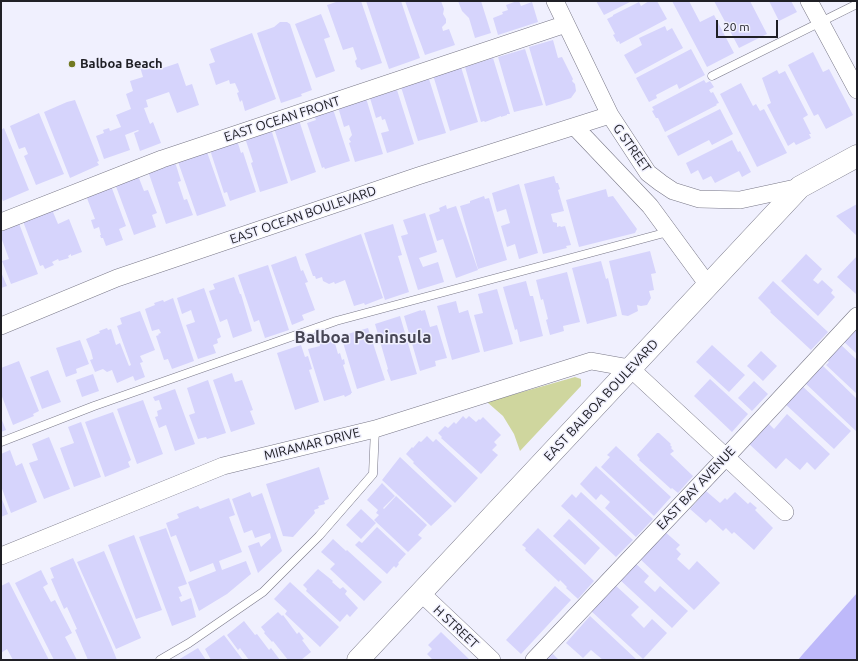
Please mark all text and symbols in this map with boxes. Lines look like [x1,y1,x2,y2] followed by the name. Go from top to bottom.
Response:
[718,12,780,38] scale bar
[723,20,750,33] text: 20 m
[80,56,163,72] place label: Balboa Beach
[67,59,77,69] marker: Balboa Beach
[222,93,342,145] street label: EAST OCEAN FRONT
[610,121,654,175] street label: G STREET
[228,183,378,247] street label: EAST OCEAN BOULEVARD
[295,327,431,347] district label: Balboa Peninsula
[541,336,661,464] street label: EAST BALBOA BOULEVARD
[262,425,362,463] street label: MIRAMAR DRIVE
[653,443,739,533] street label: EAST BAY AVENUE
[430,602,482,652] street label: H STREET

